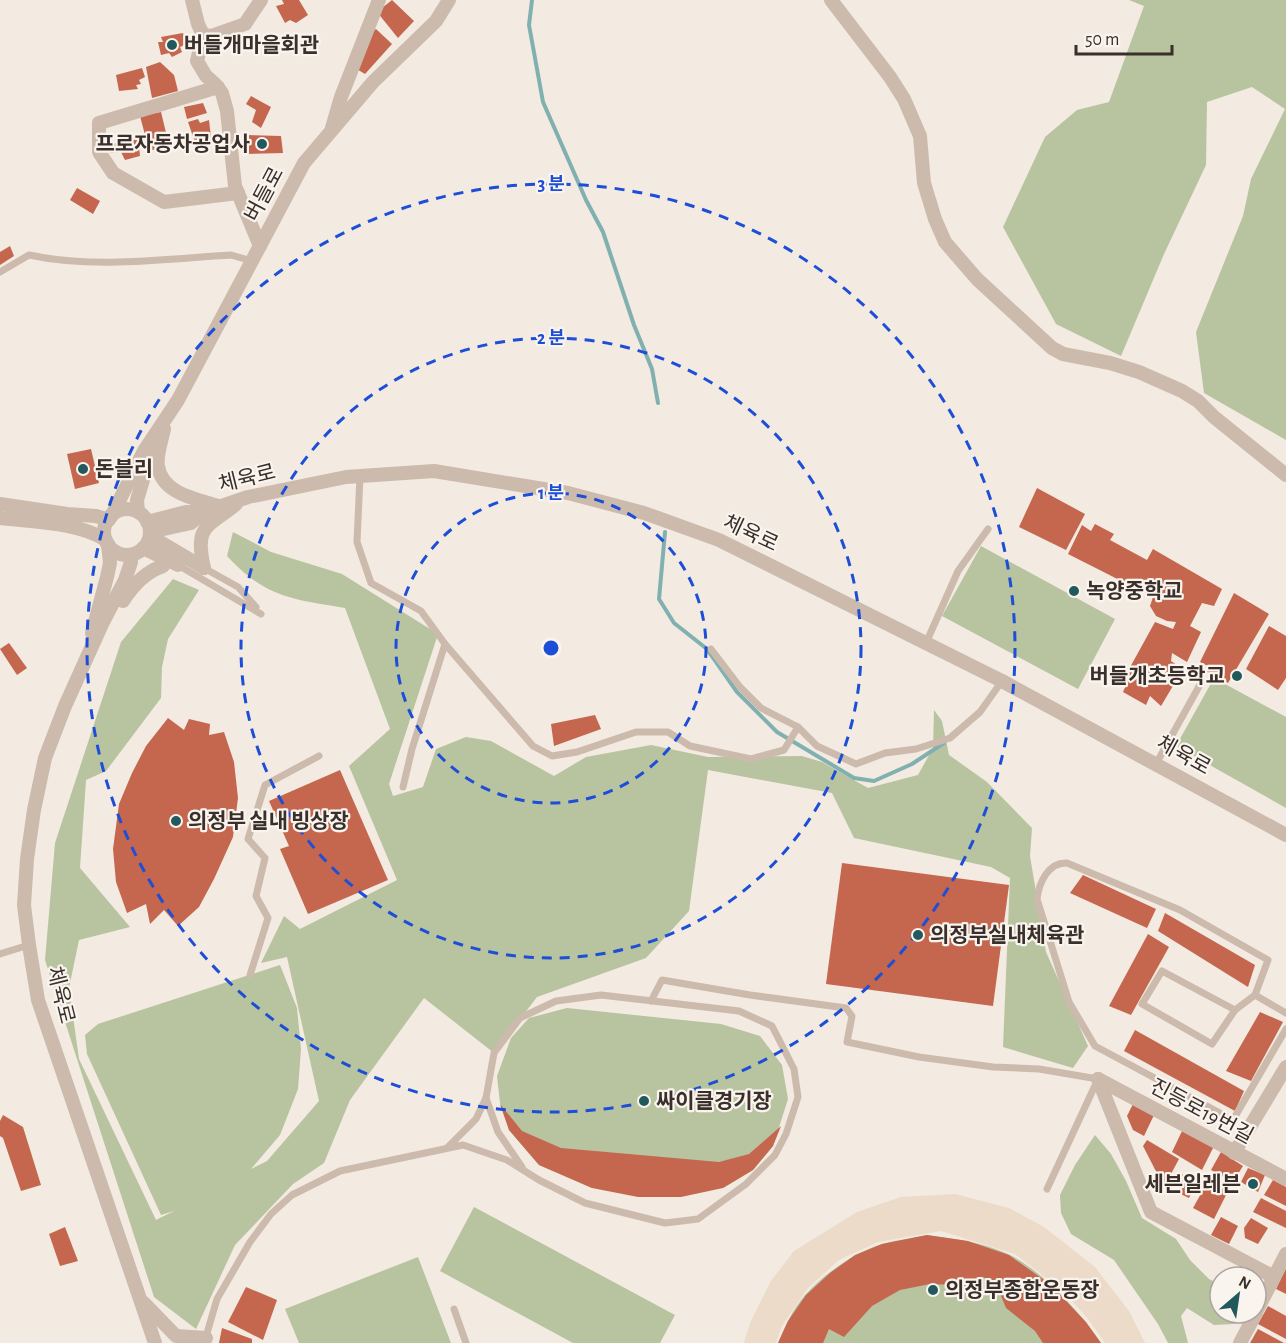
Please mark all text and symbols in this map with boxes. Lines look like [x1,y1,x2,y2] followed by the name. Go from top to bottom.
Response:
[1076,18,1172,56] scale bar
[1085,31,1119,49] text: 50 m
[184,34,319,56] place label: 버들개마을회관
[165,38,179,52] marker: 버들개마을회관
[95,133,250,155] place label: 프로자동차공업사
[255,137,269,151] marker: 프로자동차공업사
[241,163,287,225] street label: 버들로
[537,175,565,194] text: 3 분
[537,329,565,348] text: 2 분
[95,458,153,480] place label: 돈블리
[216,461,278,496] street label: 체육로
[76,462,90,476] marker: 돈블리
[538,484,564,503] text: 1 분
[720,512,781,555] street label: 체육로
[1086,580,1183,602] place label: 녹양중학교
[1067,584,1081,598] marker: 녹양중학교
[541,638,561,658] centre of rings
[1090,665,1225,687] place label: 버들개초등학교
[1230,669,1244,683] marker: 버들개초등학교
[1153,732,1214,779] street label: 체육로
[188,810,349,832] place label: 의정부 실내 빙상장
[169,814,183,828] marker: 의정부 실내 빙상장
[930,924,1085,946] place label: 의정부실내체육관
[911,928,925,942] marker: 의정부실내체육관
[43,964,78,1026] street label: 체육로
[1147,1075,1257,1147] street label: 진등로19번길
[656,1090,772,1112] place label: 싸이클경기장
[637,1094,651,1108] marker: 싸이클경기장
[1144,1173,1241,1195] place label: 세븐일레븐
[1246,1177,1260,1191] marker: 세븐일레븐
[1208,1265,1268,1325] north arrow
[1236,1273,1254,1292] text: N
[945,1279,1100,1301] place label: 의정부종합운동장
[926,1283,940,1297] marker: 의정부종합운동장

